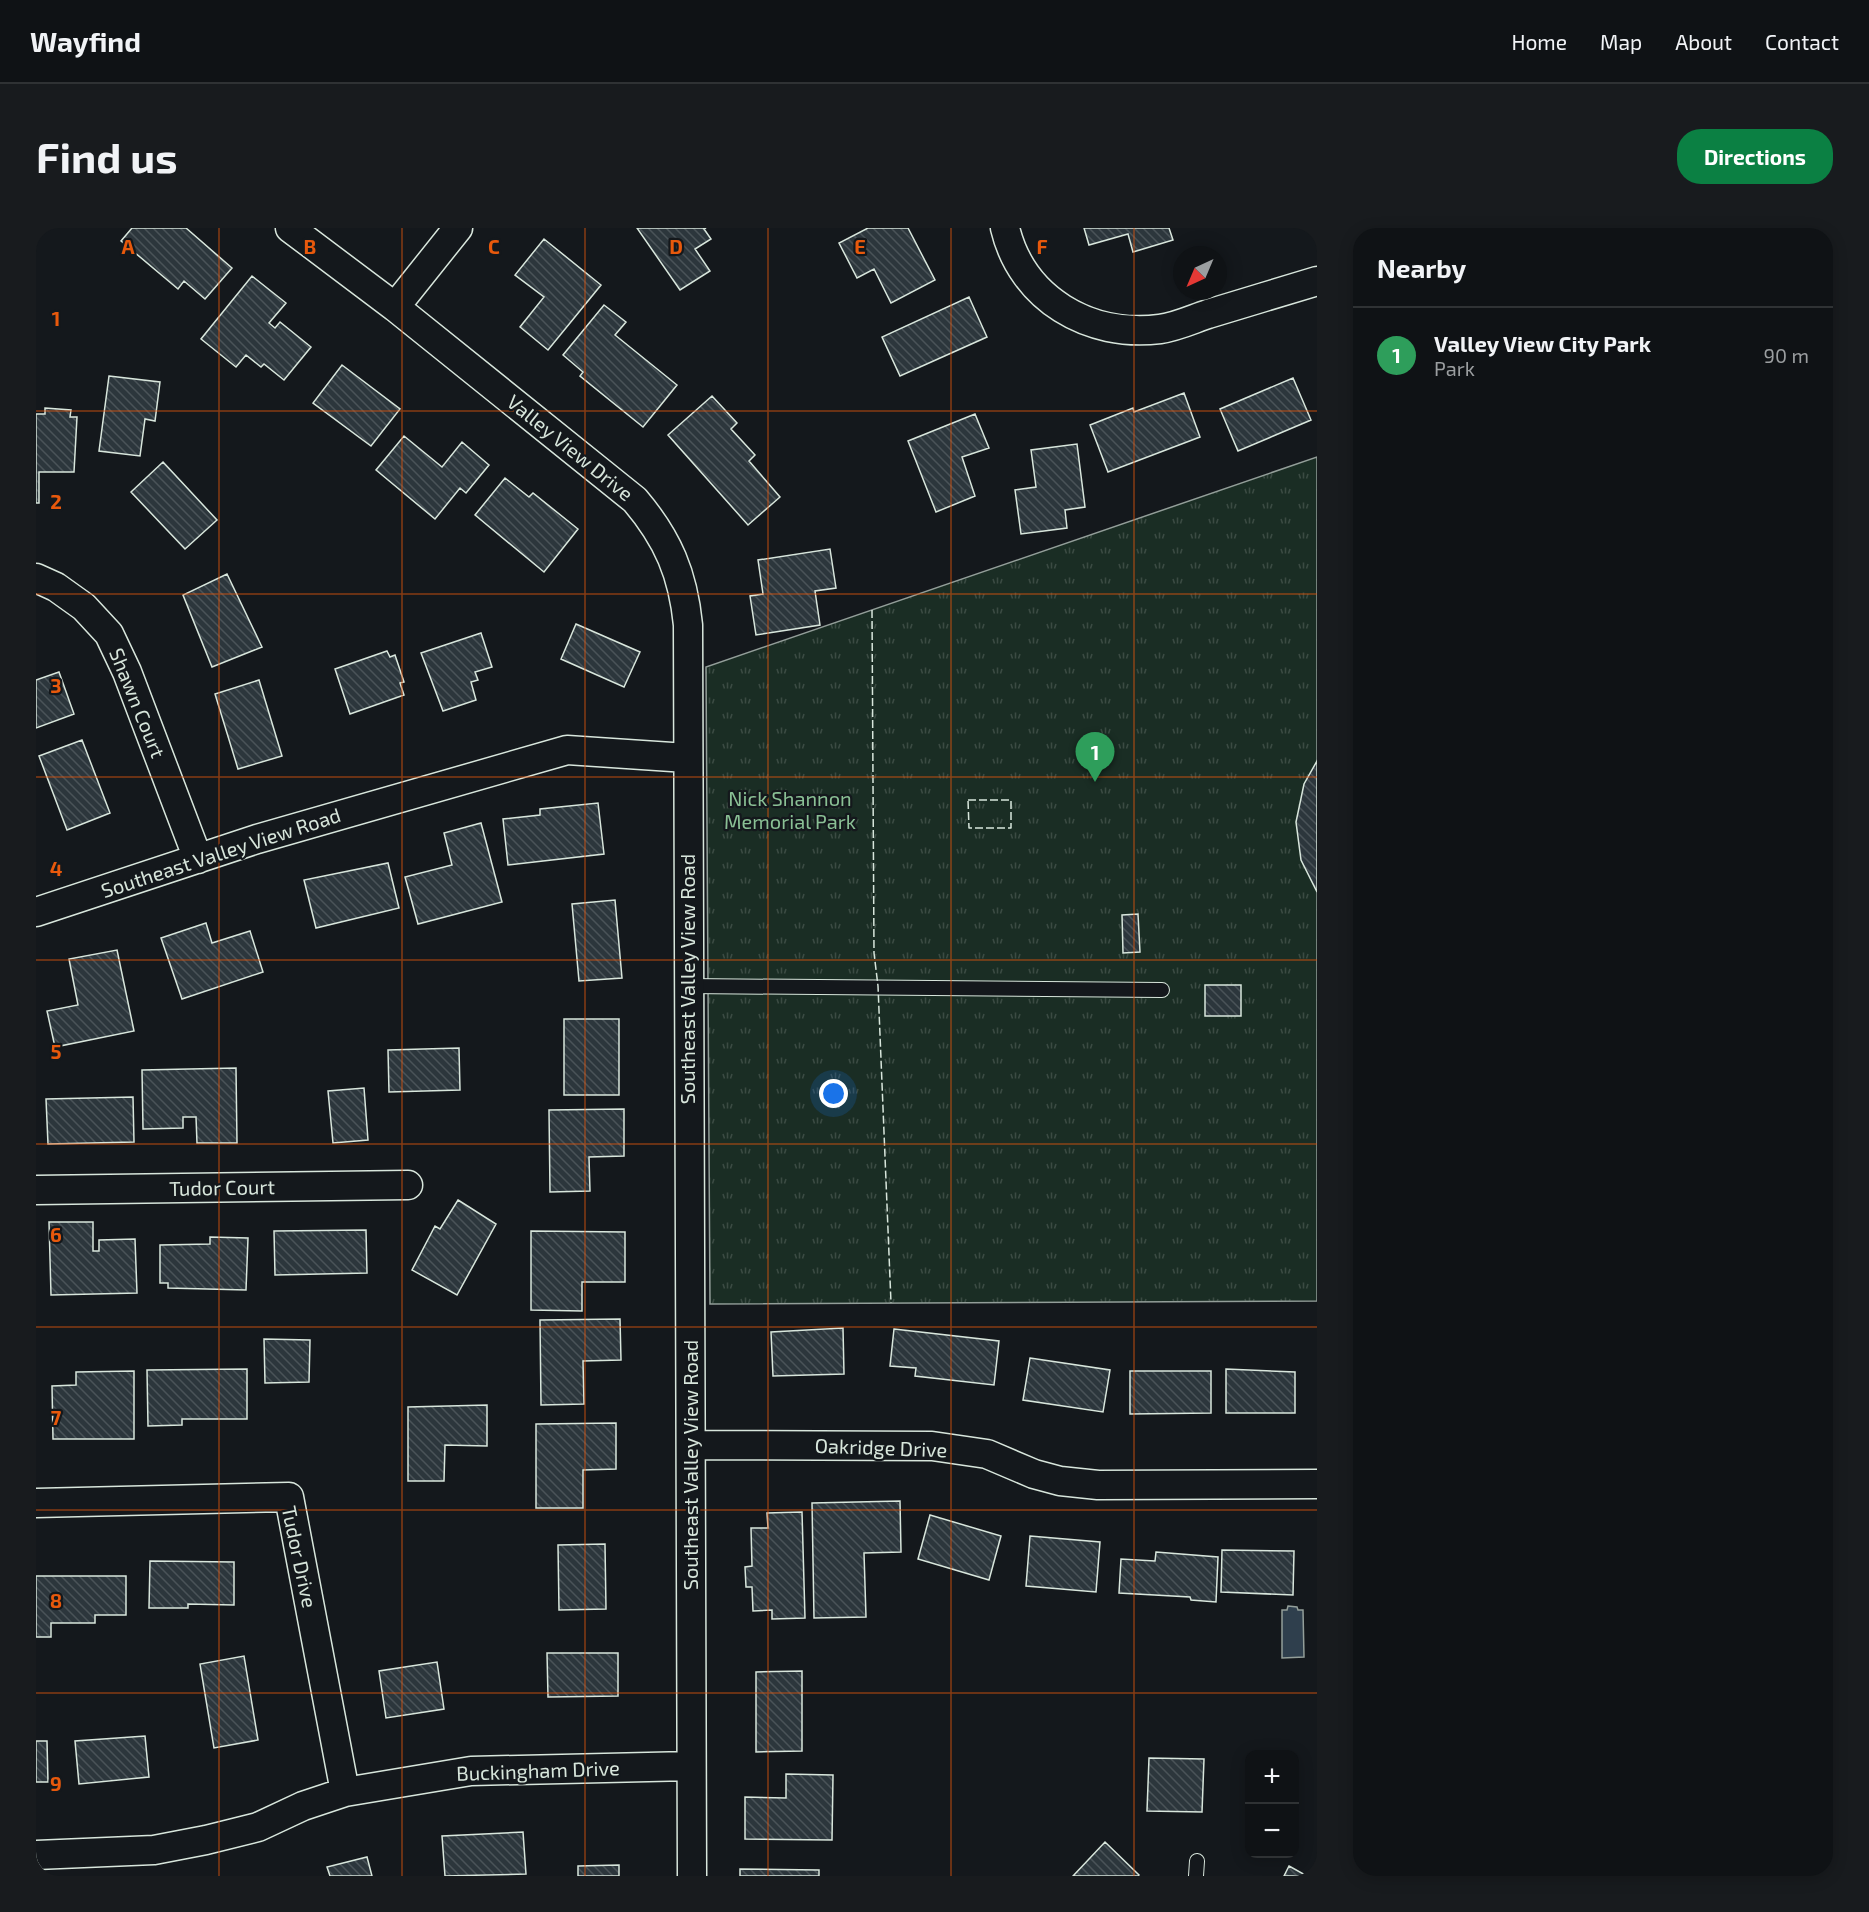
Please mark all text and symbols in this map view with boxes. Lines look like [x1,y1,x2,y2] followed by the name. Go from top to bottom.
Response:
[30,24,141,58] text: Wayfind
[1511,29,1567,54] text: Home
[1600,29,1642,54] text: Map
[1675,29,1732,54] text: About
[1765,29,1839,54] text: Contact
[1677,129,1833,184] button: Directions
[36,131,178,181] text: Find us
[121,234,135,258] text: A
[304,234,316,258] text: B
[488,234,500,258] text: C
[669,234,683,258] text: D
[854,234,866,258] text: E
[1036,234,1048,258] text: F
[1173,246,1227,300] north arrow
[1377,252,1466,283] text: Nearby
[52,306,60,330] text: 1
[1434,330,1651,356] text: Valley View City Park
[1392,343,1401,367] text: 1
[1764,343,1809,367] text: 90 m
[1434,356,1475,380] text: Park
[503,389,638,505] street label: Valley View Drive
[50,489,62,513] text: 2
[105,644,171,761] street label: Shawn Court
[50,673,62,697] text: 3
[1076,732,1114,782] pin: 1
[724,786,856,833] park label: Nick Shannon Memorial Park
[98,802,344,902] street label: Southeast Valley View Road
[675,854,699,1104] street label: Southeast Valley View Road
[50,856,63,880] text: 4
[50,1039,62,1063] text: 5
[819,1079,848,1108] your location
[169,1174,276,1200] street label: Tudor Court
[50,1222,62,1246] text: 6
[678,1340,702,1590] street label: Southeast Valley View Road
[51,1405,62,1429] text: 7
[814,1433,948,1461] street label: Oakridge Drive
[277,1504,322,1610] street label: Tudor Drive
[50,1588,62,1612] text: 8
[1245,1750,1299,1858] map controls
[1245,1750,1299,1804] button: +
[456,1755,620,1785] street label: Buckingham Drive
[50,1771,62,1795] text: 9
[1245,1804,1299,1858] button: −

